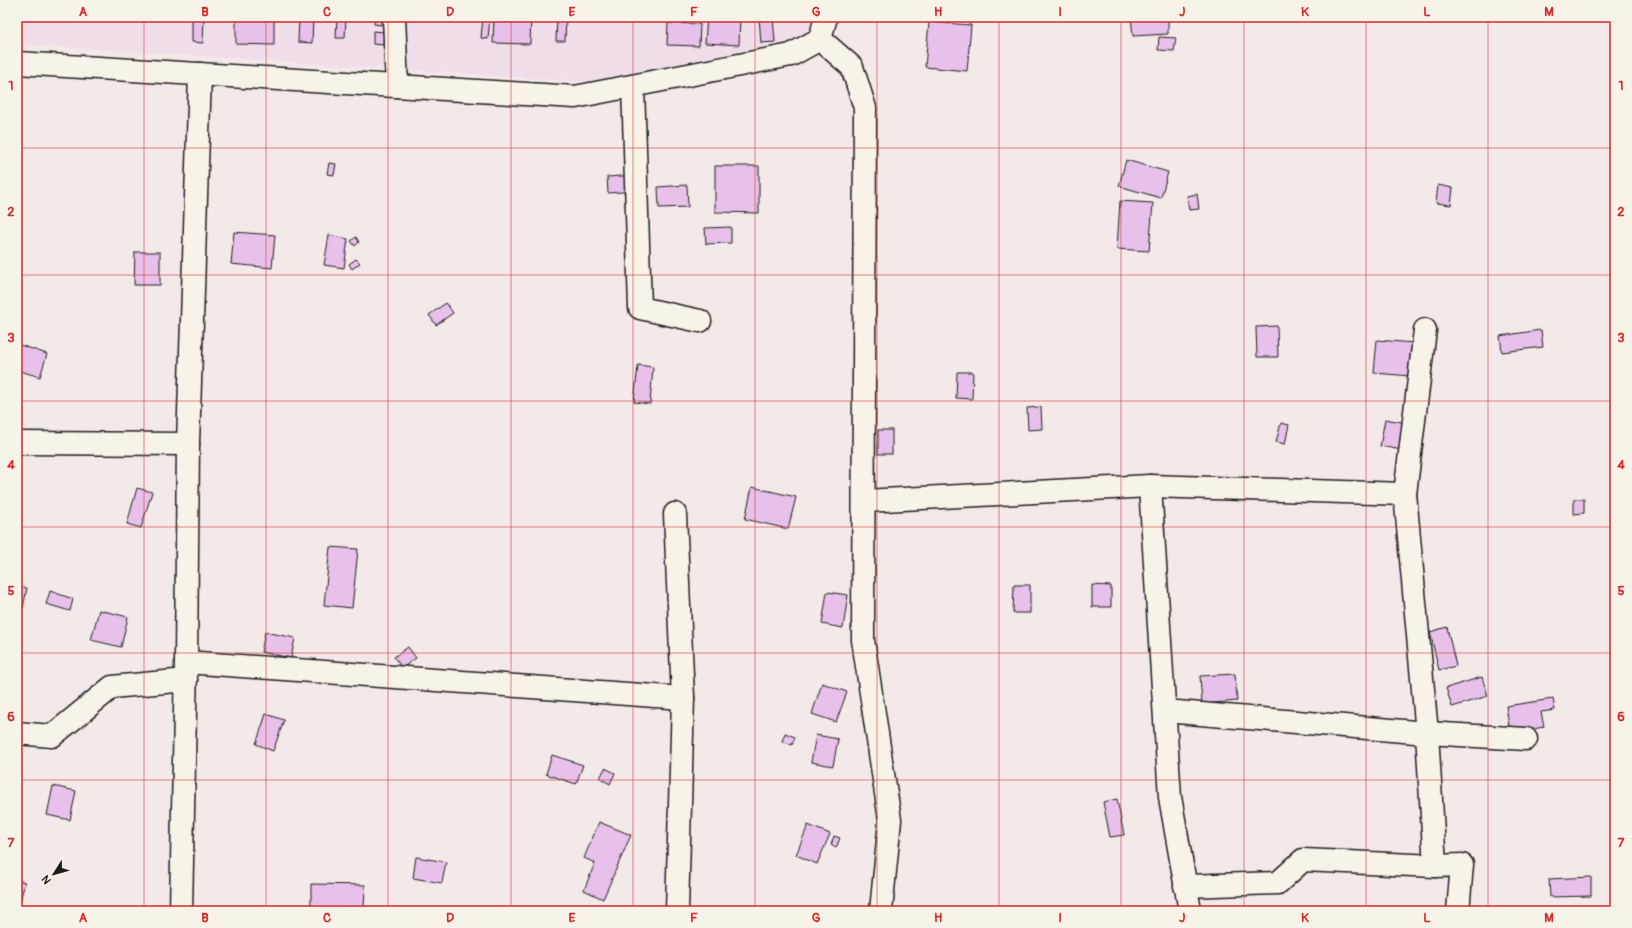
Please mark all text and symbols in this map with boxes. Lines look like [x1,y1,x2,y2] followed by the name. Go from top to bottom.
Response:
[79,4,88,20] text: A
[201,4,209,20] text: B
[323,4,331,20] text: C
[446,4,454,20] text: D
[569,4,576,20] text: E
[690,4,698,20] text: F
[812,4,821,20] text: G
[934,4,942,20] text: H
[1058,4,1062,20] text: I
[1179,4,1185,20] text: J
[1301,4,1309,20] text: K
[1423,4,1431,20] text: L
[1544,4,1554,20] text: M
[8,78,14,94] text: 1
[1618,78,1624,94] text: 1
[7,204,15,220] text: 2
[1617,204,1625,220] text: 2
[7,330,15,346] text: 3
[1617,330,1625,346] text: 3
[7,457,15,473] text: 4
[1617,457,1625,473] text: 4
[7,583,15,599] text: 5
[1617,583,1625,599] text: 5
[7,709,15,725] text: 6
[1617,709,1625,725] text: 6
[8,835,15,851] text: 7
[1618,835,1625,851] text: 7
[34,854,74,894] north arrow
[39,872,54,887] text: N
[79,910,88,926] text: A
[201,910,209,926] text: B
[323,910,331,926] text: C
[446,910,454,926] text: D
[569,910,576,926] text: E
[690,910,698,926] text: F
[812,910,821,926] text: G
[934,910,942,926] text: H
[1058,910,1062,926] text: I
[1179,910,1185,926] text: J
[1301,910,1309,926] text: K
[1423,910,1431,926] text: L
[1544,910,1554,926] text: M

